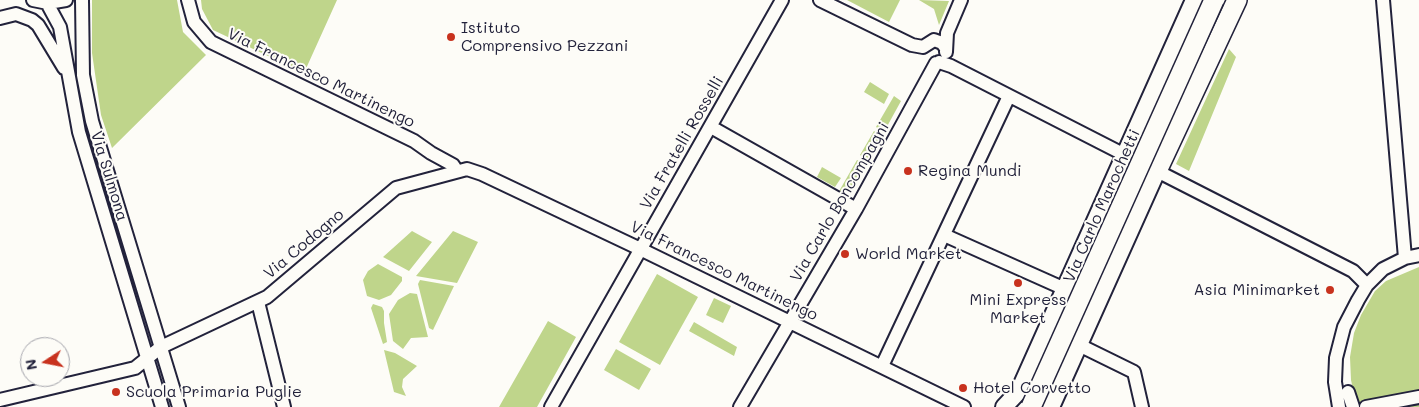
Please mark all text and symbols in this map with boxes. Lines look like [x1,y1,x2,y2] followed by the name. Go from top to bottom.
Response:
[461,18,628,56] place label: Istituto Comprensivo Pezzani
[224,24,418,132] street label: Via Francesco Martinengo
[445,31,457,43] marker: Istituto Comprensivo Pezzani
[636,73,728,213] street label: Via Fratelli Rosselli
[786,119,894,285] street label: Via Carlo Boncompagni
[1059,126,1145,286] street label: Via Carlo Marochetti
[86,129,132,223] street label: Via Sulmona
[918,161,1022,181] place label: Regina Mundi
[902,165,914,177] marker: Regina Mundi
[260,205,348,283] street label: Via Codogno
[627,217,821,325] street label: Via Francesco Martinengo
[855,244,962,264] place label: World Market
[839,248,851,260] marker: World Market
[1012,277,1024,289] marker: Mini Express Market
[1194,280,1320,300] place label: Asia Minimarket
[1324,284,1336,296] marker: Asia Minimarket
[969,290,1067,328] place label: Mini Express Market
[20,337,70,387] north arrow
[20,358,41,372] text: N
[973,378,1091,398] place label: Hotel Corvetto
[126,382,302,402] place label: Scuola Primaria Puglie
[957,382,969,394] marker: Hotel Corvetto
[110,386,122,398] marker: Scuola Primaria Puglie

